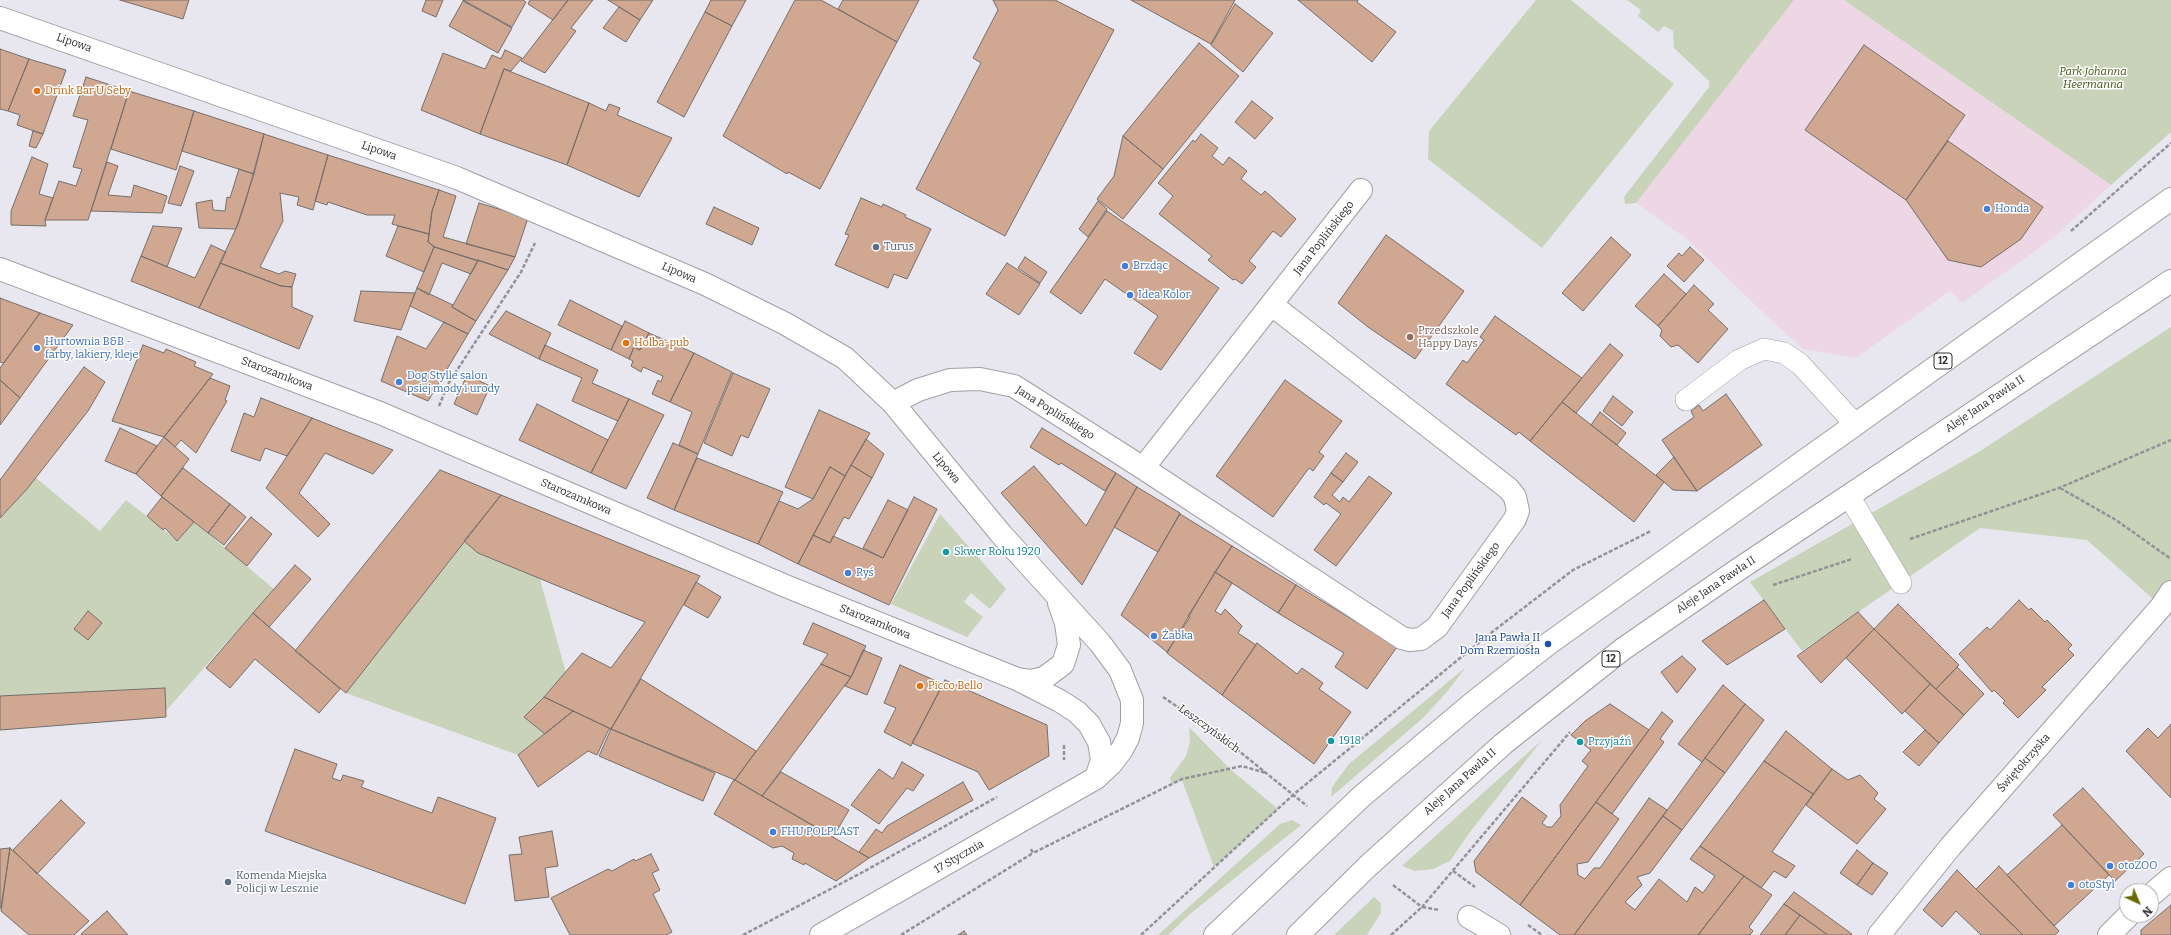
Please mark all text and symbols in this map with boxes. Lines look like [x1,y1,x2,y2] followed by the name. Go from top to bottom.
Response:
[55,31,93,55] street label: Lipowa
[2059,65,2127,91] park label: Park Johanna Heermanna
[45,84,131,98] place label: Drink Bar U Seby
[32,86,42,96] marker: Drink Bar U Seby
[360,139,398,163] street label: Lipowa
[1291,198,1357,278] street label: Jana Poplińskiego
[1995,202,2029,216] place label: Honda
[1982,204,1992,214] marker: Honda
[884,240,914,254] place label: Turus
[871,242,881,252] marker: Turus
[1133,259,1168,273] place label: Brzdąc
[660,260,698,286] street label: Lipowa
[1120,261,1130,271] marker: Brzdąc
[1138,288,1190,302] place label: Idea Kolor
[1125,290,1135,300] marker: Idea Kolor
[1418,324,1479,350] place label: Przedszkole Happy Days
[1405,332,1415,342] marker: Przedszkole Happy Days
[45,335,138,361] place label: Hurtownia B&B - farby, lakiery, kleje
[634,336,689,350] place label: Holba-pub
[621,338,631,348] marker: Holba-pub
[32,343,42,353] marker: Hurtownia B&B - farby, lakiery, kleje
[1934,353,1952,369] road number: 12
[239,354,315,394] street label: Starozamkowa
[407,369,500,395] place label: Dog Stylle salon psiej mody i urody
[1943,373,2027,435] street label: Aleje Jana Pawła II
[394,377,404,387] marker: Dog Stylle salon psiej mody i urody
[1013,384,1097,442] street label: Jana Poplińskiego
[929,450,963,486] street label: Lipowa
[539,476,613,518] street label: Starozamkowa
[1439,540,1503,620] street label: Jana Poplińskiego
[954,545,1041,559] place label: Skwer Roku 1920
[941,547,951,557] marker: Skwer Roku 1920
[1674,554,1758,616] street label: Aleje Jana Pawła II
[856,566,874,580] place label: Ryś
[843,568,853,578] marker: Ryś
[837,602,913,642] street label: Starozamkowa
[1162,629,1193,643] place label: Żabka
[1149,631,1159,641] marker: Żabka
[1460,631,1540,657] place label: Jana Pawła II Dom Rzemiosła
[1543,639,1553,649] marker: Jana Pawła II Dom Rzemiosła
[1602,651,1620,667] road number: 12
[928,679,983,693] place label: Picco Bello
[915,681,925,691] marker: Picco Bello
[1176,702,1242,756] street label: Leszczyńskich
[1995,731,2053,795] street label: Świętokrzyska
[1339,734,1361,748] place label: 1918
[1588,735,1631,749] place label: Przyjaźń
[1326,736,1336,746] marker: 1918
[1575,737,1585,747] marker: Przyjaźń
[1421,746,1499,818] street label: Aleje Jana Pawła II
[781,825,859,839] place label: FHU POLPLAST
[768,827,778,837] marker: FHU POLPLAST
[932,838,986,876] street label: 17 Stycznia
[2118,859,2157,873] place label: otoZOO
[2105,861,2115,871] marker: otoZOO
[236,869,327,895] place label: Komenda Miejska Policji w Lesznie
[223,877,233,887] marker: Komenda Miejska Policji w Lesznie
[2079,878,2115,892] place label: otoStyl
[2066,880,2076,890] marker: otoStyl
[2119,883,2159,923] north arrow
[2139,904,2155,919] text: N

